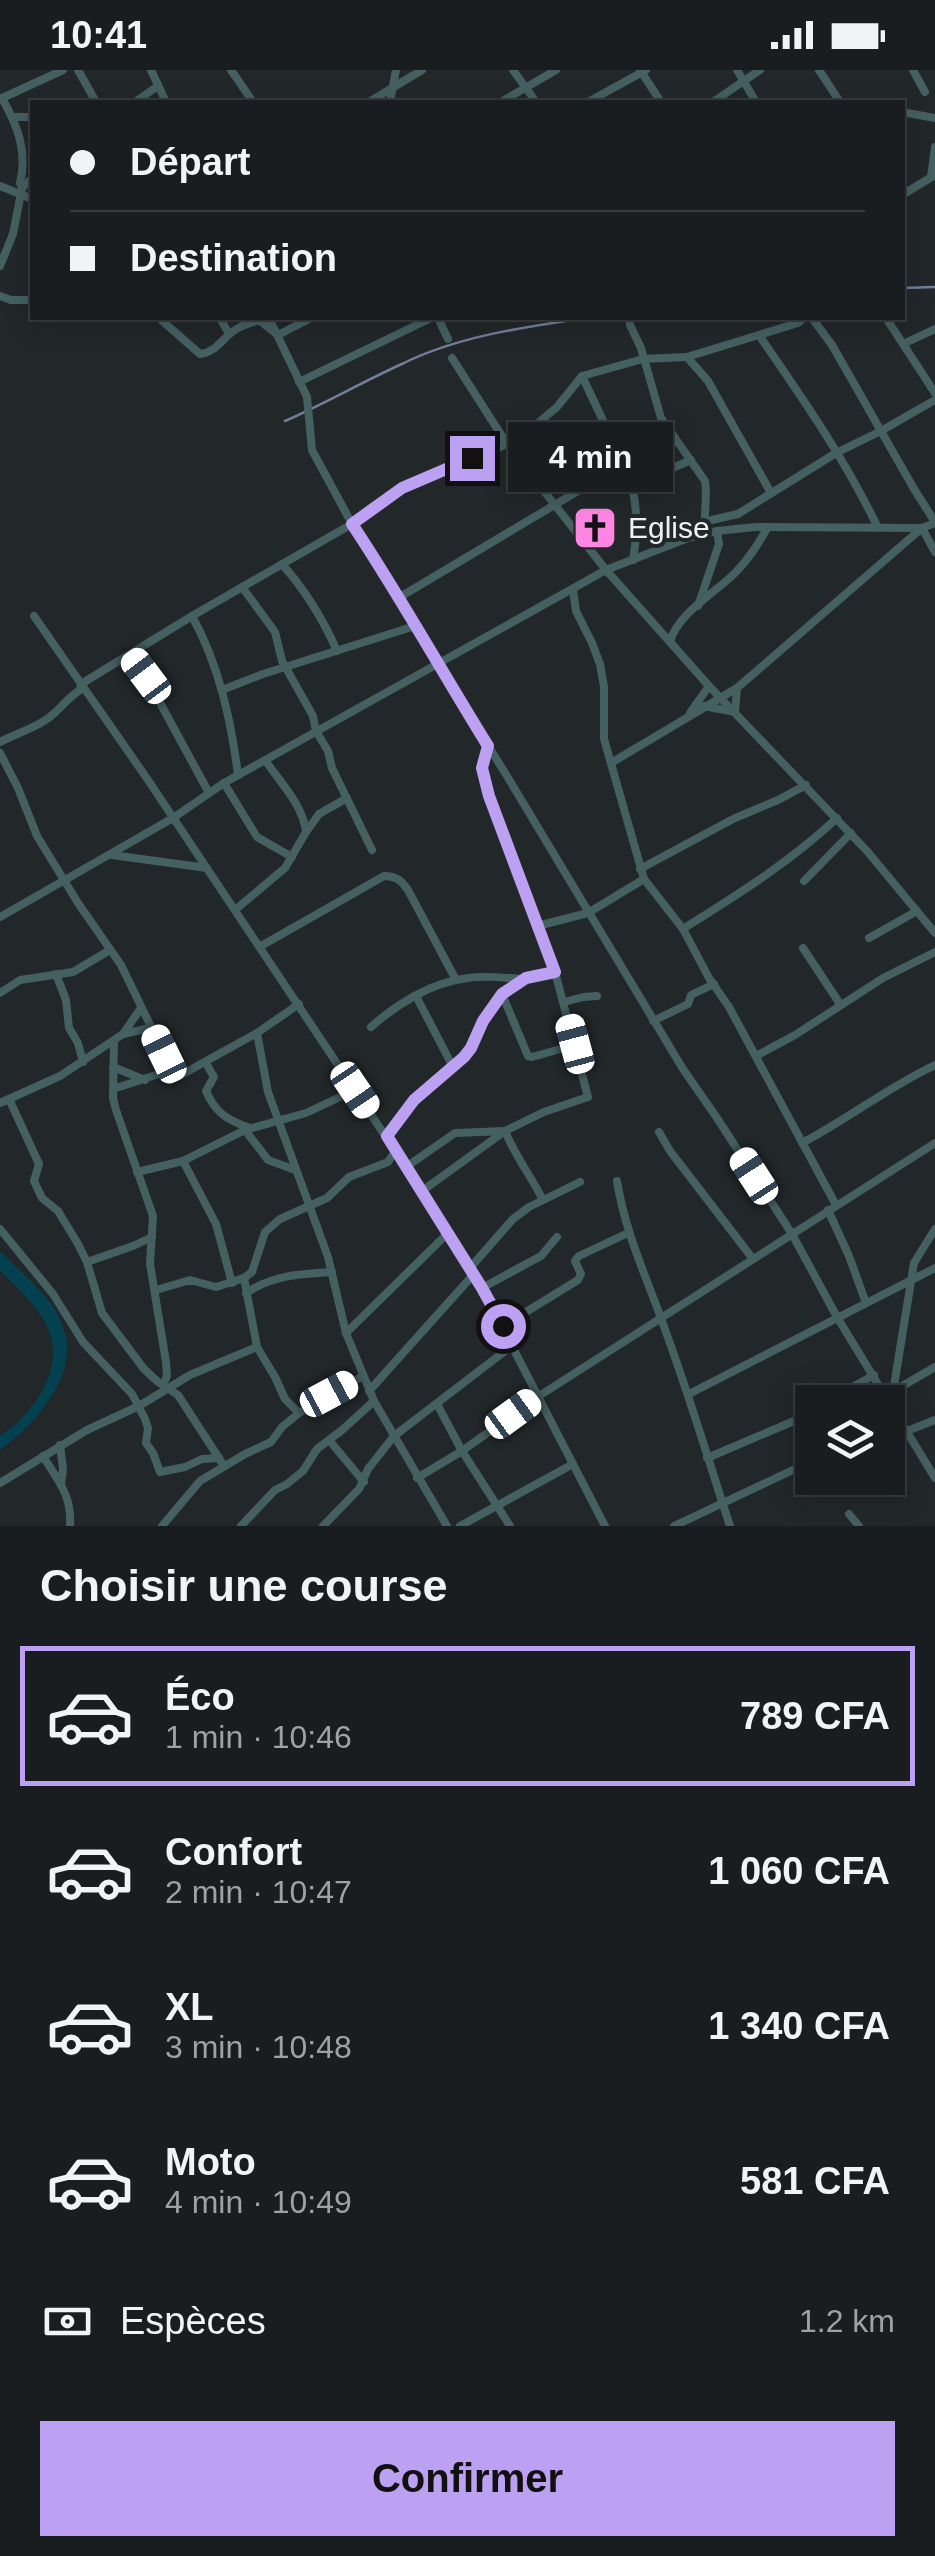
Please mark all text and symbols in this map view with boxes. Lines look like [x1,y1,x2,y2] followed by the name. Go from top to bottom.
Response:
[50,14,147,56] text: 10:41
[130,141,250,183] text: Départ
[130,237,337,279] text: Destination
[507,423,672,493] callout: 4 min
[450,436,495,481] route end
[549,439,632,475] text: 4 min
[572,505,618,551] church icon: Eglise
[628,511,710,544] place label: Eglise
[116,643,176,709] car
[553,1011,597,1077] car
[137,1020,191,1088] car
[326,1057,384,1123] car
[725,1143,783,1209] car
[481,1304,526,1349] route start
[295,1367,363,1421] car
[480,1384,546,1444] car
[795,1385,905,1495] map controls
[795,1385,905,1495] button: layers
[40,1560,448,1611] text: Choisir une course
[45,1671,135,1761] icon: car
[165,1676,235,1718] text: Éco
[740,1695,890,1737] text: 789 CFA
[165,1719,352,1755] text: 1 min · 10:46
[45,1826,135,1916] icon: car
[165,1831,302,1873] text: Confort
[708,1850,890,1892] text: 1 060 CFA
[165,1874,352,1910] text: 2 min · 10:47
[45,1981,135,2071] icon: car
[165,1986,214,2028] text: XL
[708,2005,890,2047] text: 1 340 CFA
[165,2029,352,2065] text: 3 min · 10:48
[45,2136,135,2226] icon: car
[165,2141,256,2183] text: Moto
[740,2160,890,2202] text: 581 CFA
[165,2184,352,2220] text: 4 min · 10:49
[40,2294,95,2349] icon: cash
[120,2300,266,2342] text: Espèces
[799,2303,895,2339] text: 1.2 km
[40,2421,895,2536] button: Confirmer

